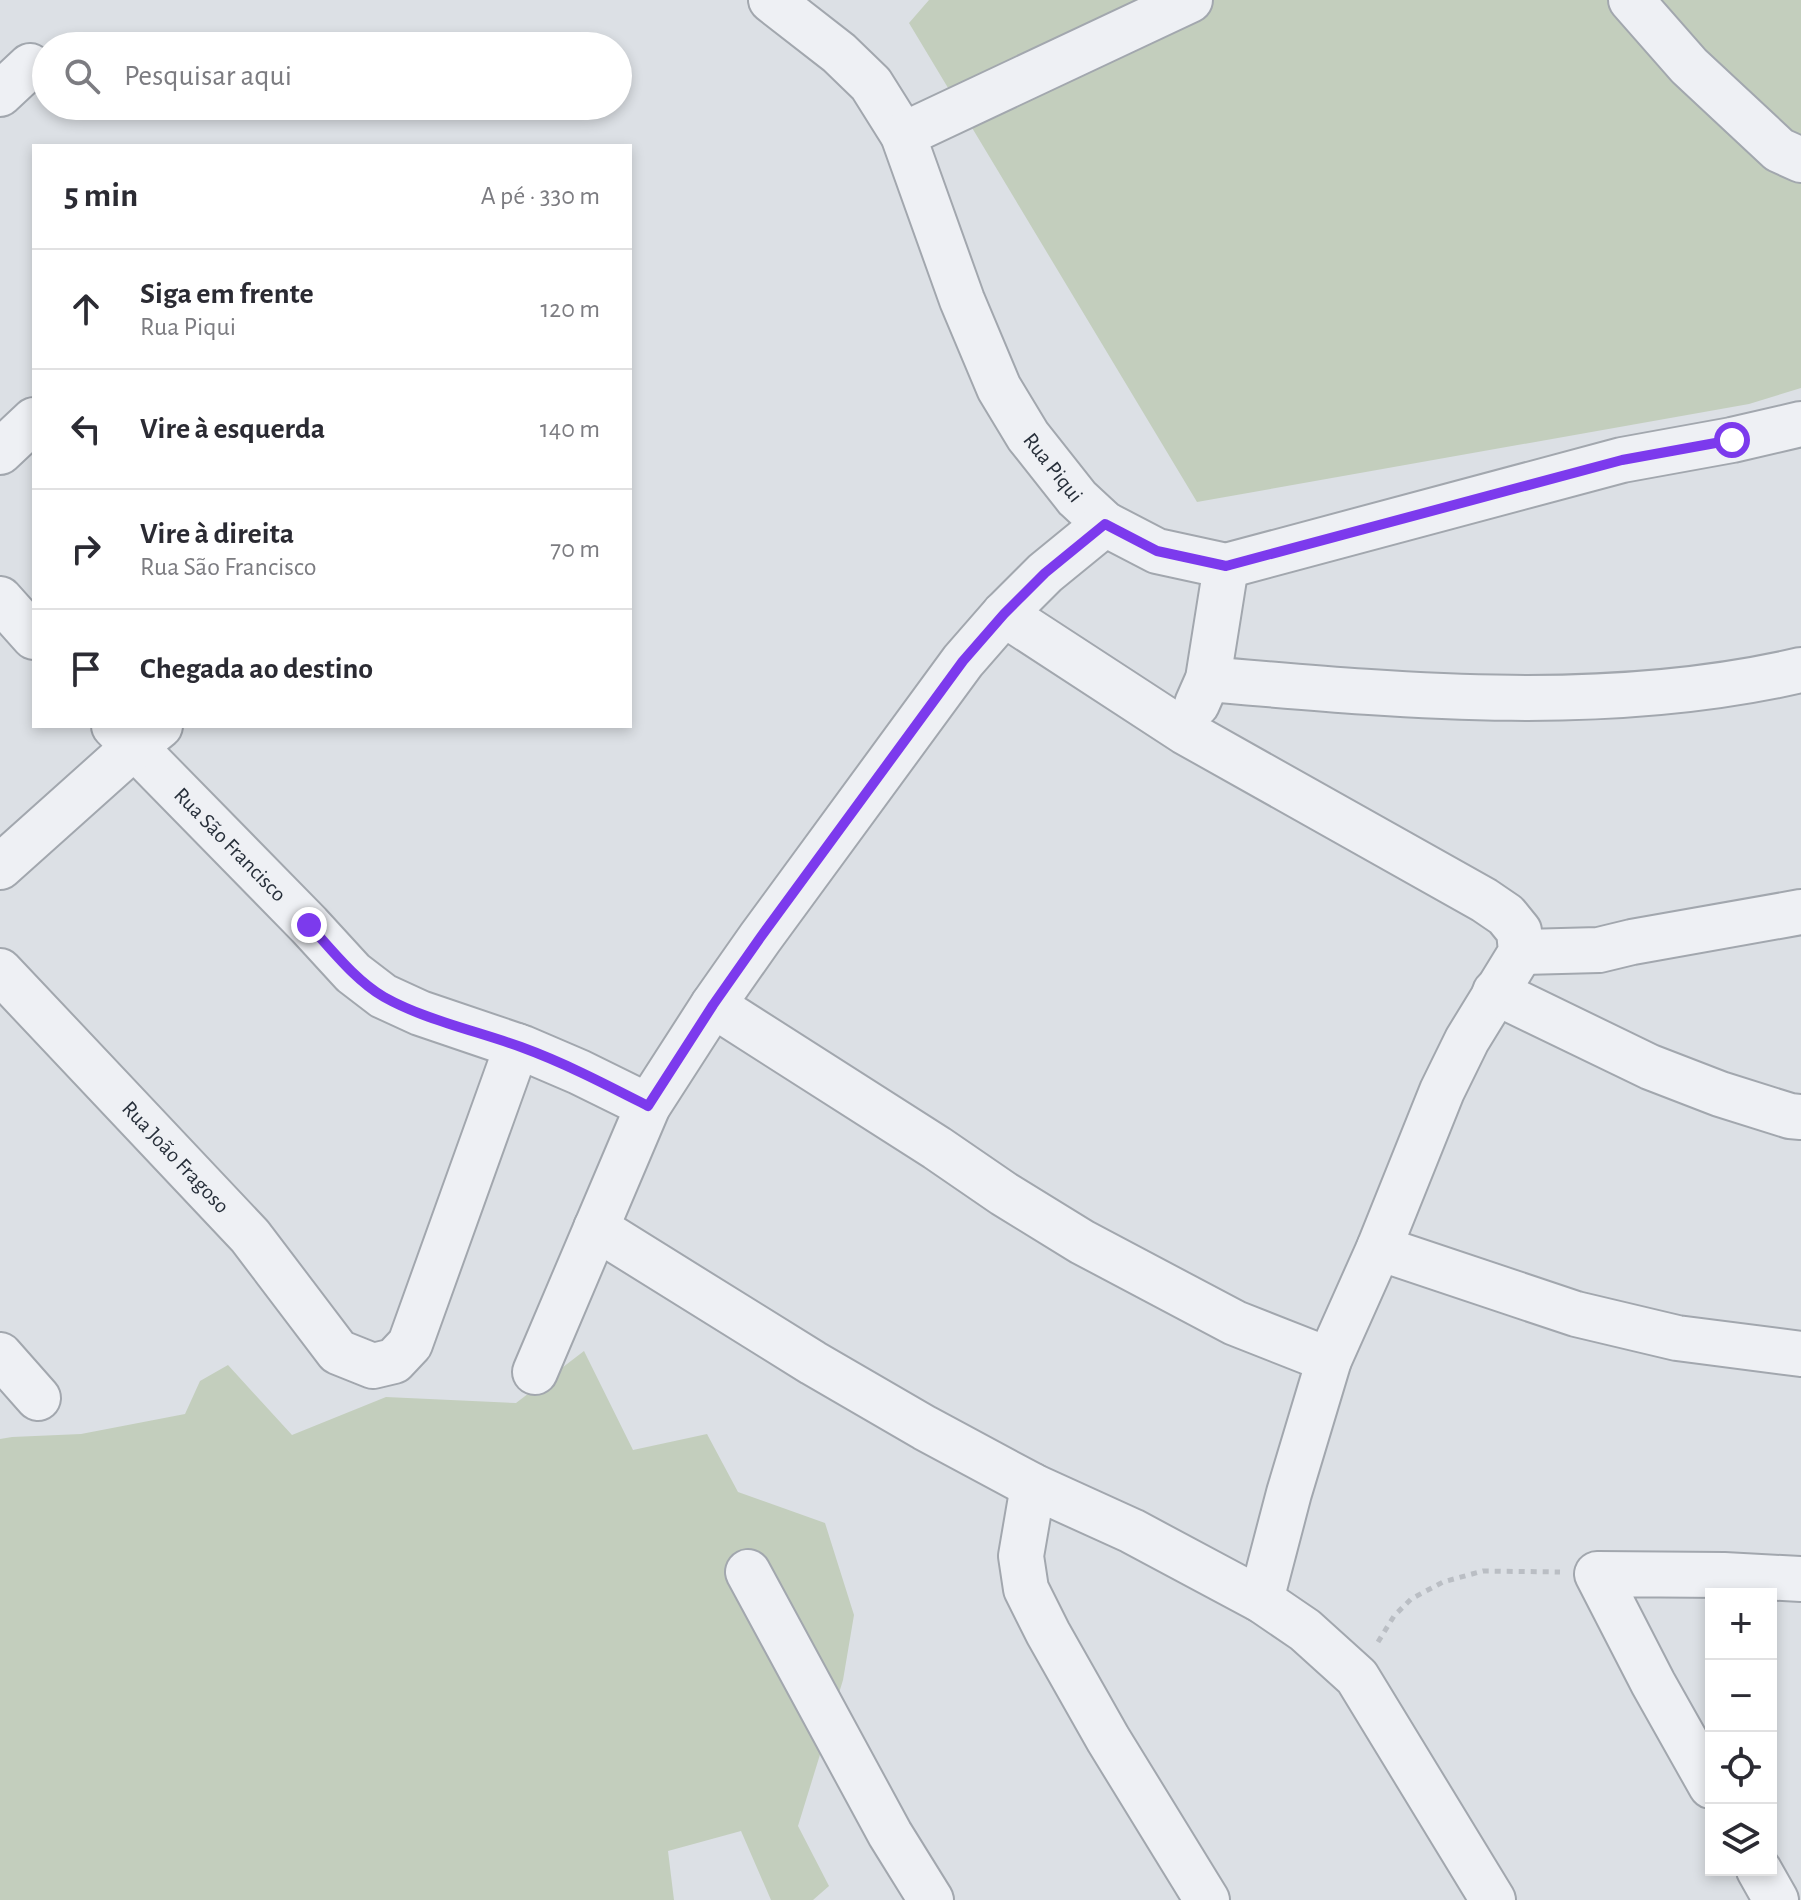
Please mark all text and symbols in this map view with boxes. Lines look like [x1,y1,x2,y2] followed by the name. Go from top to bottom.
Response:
[32,32,632,120] search box
[60,54,104,98] icon: search
[124,61,292,91] text: Pesquisar aqui
[64,179,138,213] text: 5 min
[481,183,600,209] text: A pé · 330 m
[140,279,314,309] text: Siga em frente
[64,287,108,331] icon: ahead
[540,296,600,322] text: 120 m
[140,314,236,340] text: Rua Piqui
[64,407,108,451] icon: left
[140,414,325,444] text: Vire à esquerda
[540,416,600,442] text: 140 m
[1714,422,1750,458] route start
[1019,429,1087,506] street label: Rua Piqui
[140,519,294,549] text: Vire à direita
[64,527,108,571] icon: right
[550,536,600,562] text: 70 m
[140,554,317,580] text: Rua São Francisco
[64,647,108,691] icon: arrive
[140,654,373,684] text: Chegada ao destino
[170,783,290,906] street label: Rua São Francisco
[291,907,327,943] route end
[118,1097,233,1217] street label: Rua João Fragoso
[1705,1588,1777,1876] map controls
[1705,1588,1777,1660] button: +
[1705,1660,1777,1732] button: −
[1705,1732,1777,1804] button: locate
[1705,1804,1777,1876] button: layers

